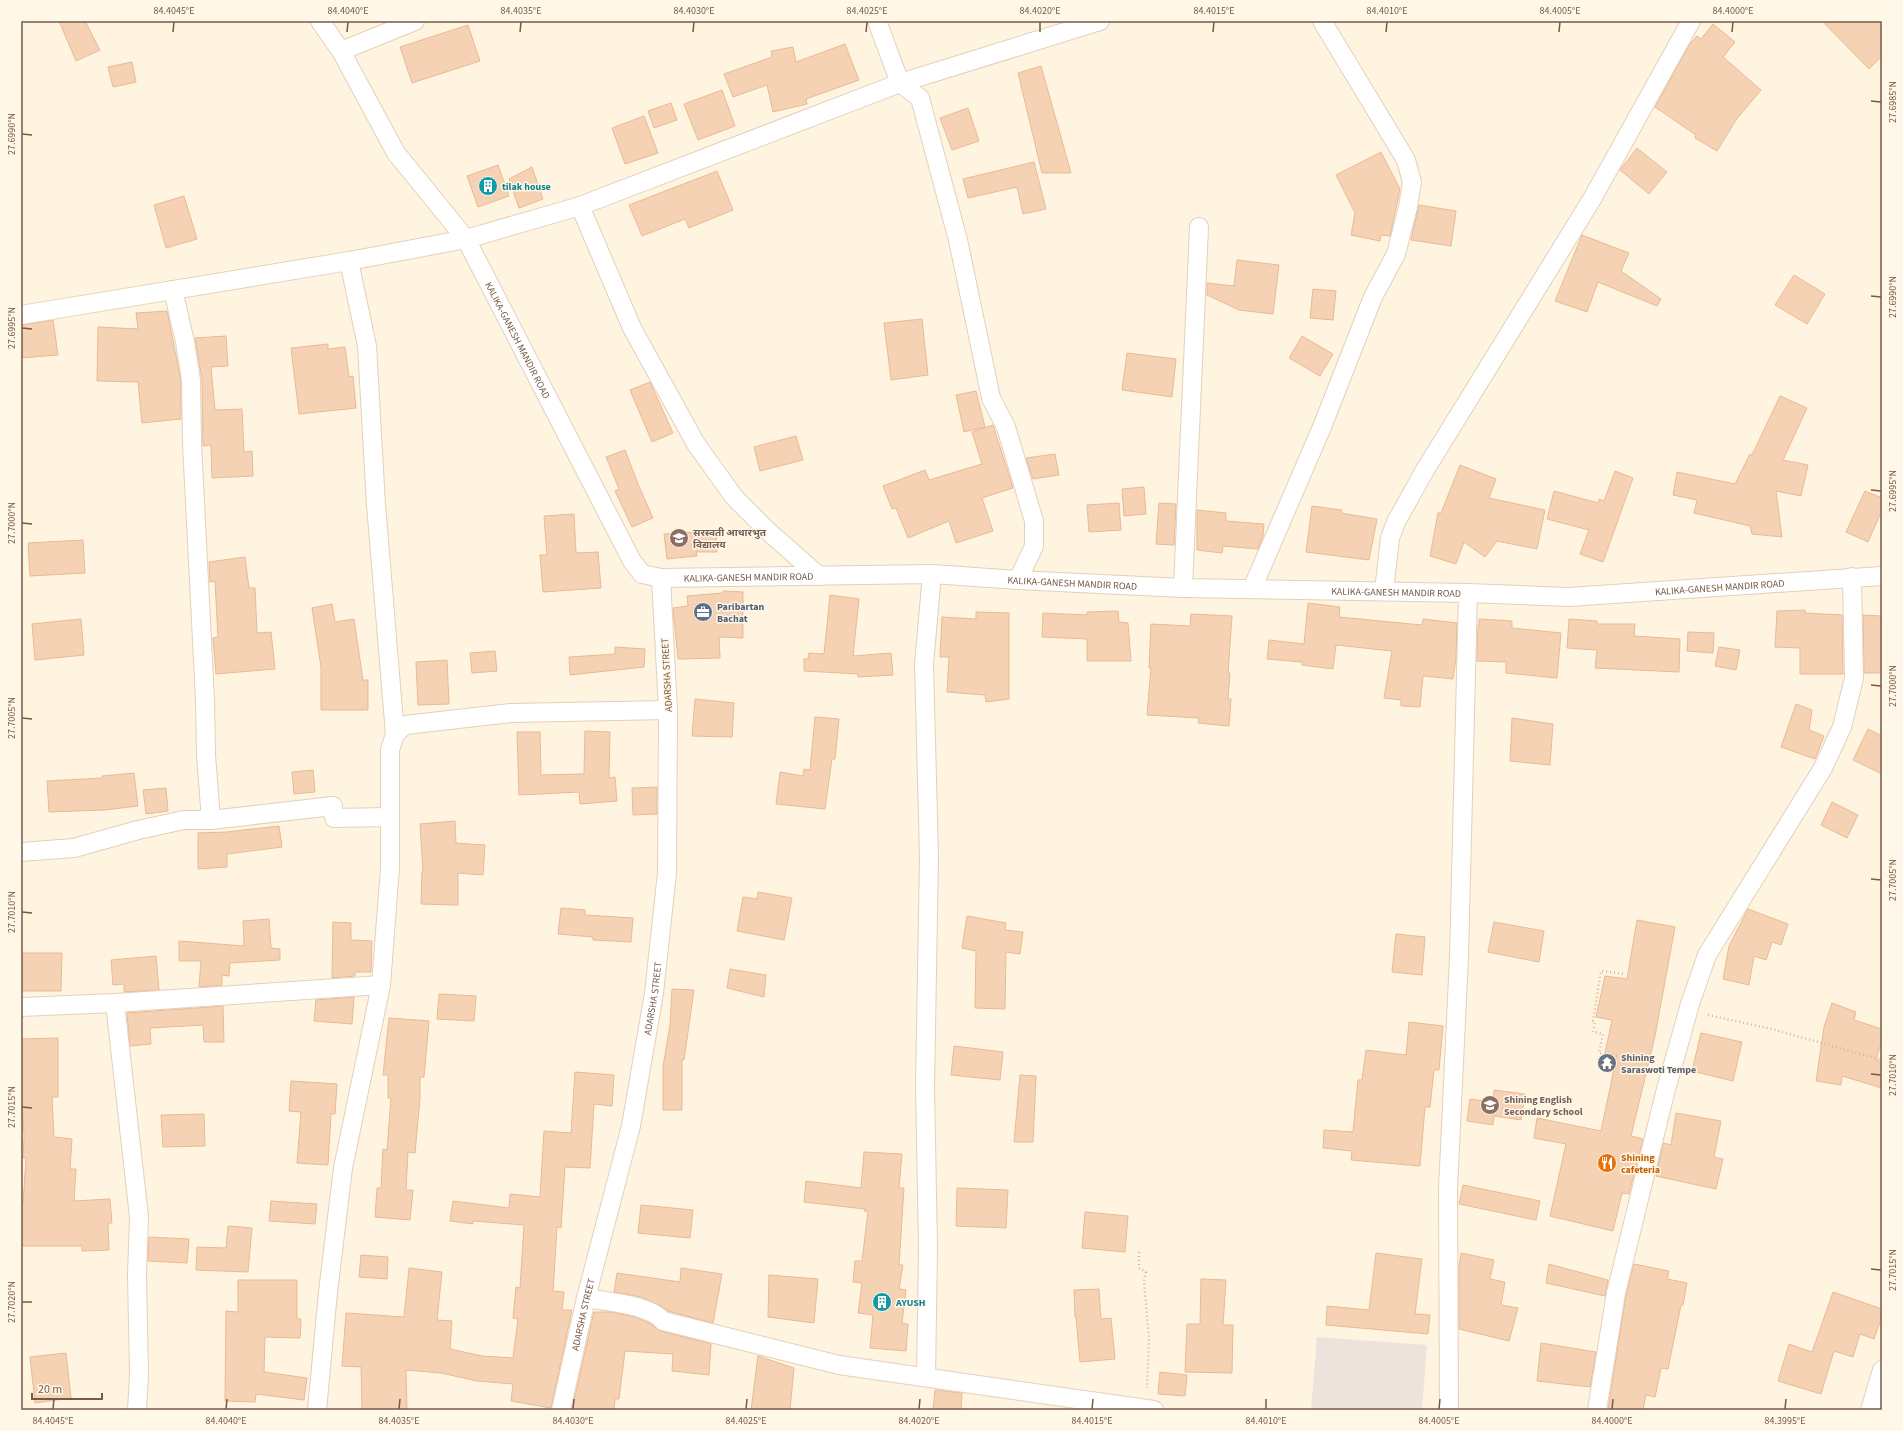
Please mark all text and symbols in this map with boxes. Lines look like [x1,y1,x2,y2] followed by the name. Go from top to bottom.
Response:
[154,4,194,18] text: 84.4045°E
[328,4,368,18] text: 84.4040°E
[501,4,541,18] text: 84.4035°E
[674,4,714,18] text: 84.4030°E
[847,4,887,18] text: 84.4025°E
[1020,4,1060,18] text: 84.4020°E
[1194,4,1234,18] text: 84.4015°E
[1367,4,1407,18] text: 84.4010°E
[1540,4,1580,18] text: 84.4005°E
[1713,4,1753,18] text: 84.4000°E
[1886,81,1900,123] text: 27.6985°N
[5,113,19,155] text: 27.6990°N
[477,175,499,197] building icon: tilak house
[502,180,551,194] place label: tilak house
[1886,276,1900,318] text: 27.6990°N
[481,280,553,401] street label: KALIKA-GANESH MANDIR ROAD
[5,307,19,349] text: 27.6995°N
[1886,470,1900,512] text: 27.6995°N
[5,502,19,544] text: 27.7000°N
[693,526,767,552] place label: सरस्वती आधारभुत विद्यालय
[668,527,690,549] school or university icon: सरस्वती आधारभुत विद्यालय
[684,570,813,586] street label: KALIKA-GANESH MANDIR ROAD
[1007,573,1137,594] street label: KALIKA-GANESH MANDIR ROAD
[1655,577,1785,599] street label: KALIKA-GANESH MANDIR ROAD
[1331,585,1461,601] street label: KALIKA-GANESH MANDIR ROAD
[717,600,764,626] place label: Paribartan Bachat
[692,601,714,623] office icon: Paribartan Bachat
[658,637,676,712] street label: ADARSHA STREET
[1886,665,1900,707] text: 27.7000°N
[5,697,19,739] text: 27.7005°N
[1886,859,1900,901] text: 27.7005°N
[5,891,19,933] text: 27.7010°N
[641,960,665,1036] street label: ADARSHA STREET
[1621,1051,1696,1077] place label: Shining Saraswoti Tempe
[1596,1052,1618,1074] temple icon: Shining Saraswoti Tempe
[1886,1054,1900,1096] text: 27.7010°N
[5,1086,19,1128] text: 27.7015°N
[1504,1093,1583,1119] place label: Shining English Secondary School
[1479,1094,1501,1116] school or university icon: Shining English Secondary School
[1621,1151,1660,1177] place label: Shining cafeteria
[1596,1152,1618,1174] restaurant icon: Shining cafeteria
[1886,1249,1900,1291] text: 27.7015°N
[568,1276,599,1352] street label: ADARSHA STREET
[5,1281,19,1323] text: 27.7020°N
[871,1291,893,1313] building icon: AYUSH
[895,1296,926,1310] place label: AYUSH
[32,1375,102,1401] scale bar
[38,1381,62,1398] text: 20 m
[33,1414,73,1428] text: 84.4045°E
[206,1414,246,1428] text: 84.4040°E
[379,1414,419,1428] text: 84.4035°E
[553,1414,593,1428] text: 84.4030°E
[726,1414,766,1428] text: 84.4025°E
[899,1414,939,1428] text: 84.4020°E
[1072,1414,1112,1428] text: 84.4015°E
[1246,1414,1286,1428] text: 84.4010°E
[1419,1414,1459,1428] text: 84.4005°E
[1592,1414,1632,1428] text: 84.4000°E
[1765,1414,1805,1428] text: 84.3995°E

